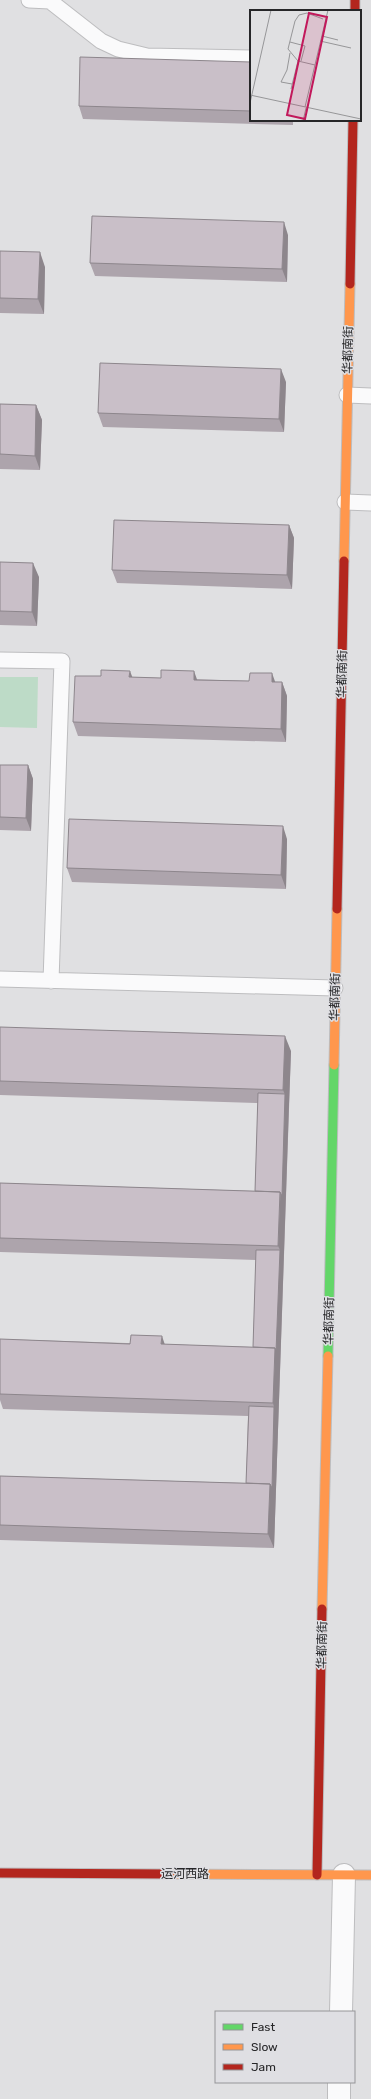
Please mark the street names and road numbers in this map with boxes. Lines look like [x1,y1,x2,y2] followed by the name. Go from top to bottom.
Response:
[341,326,355,374] street label: 华都南街
[335,650,349,698] street label: 华都南街
[328,973,342,1021] street label: 华都南街
[322,1297,336,1345] street label: 华都南街
[315,1621,329,1669] street label: 华都南街
[161,1867,209,1881] street label: 运河西路

